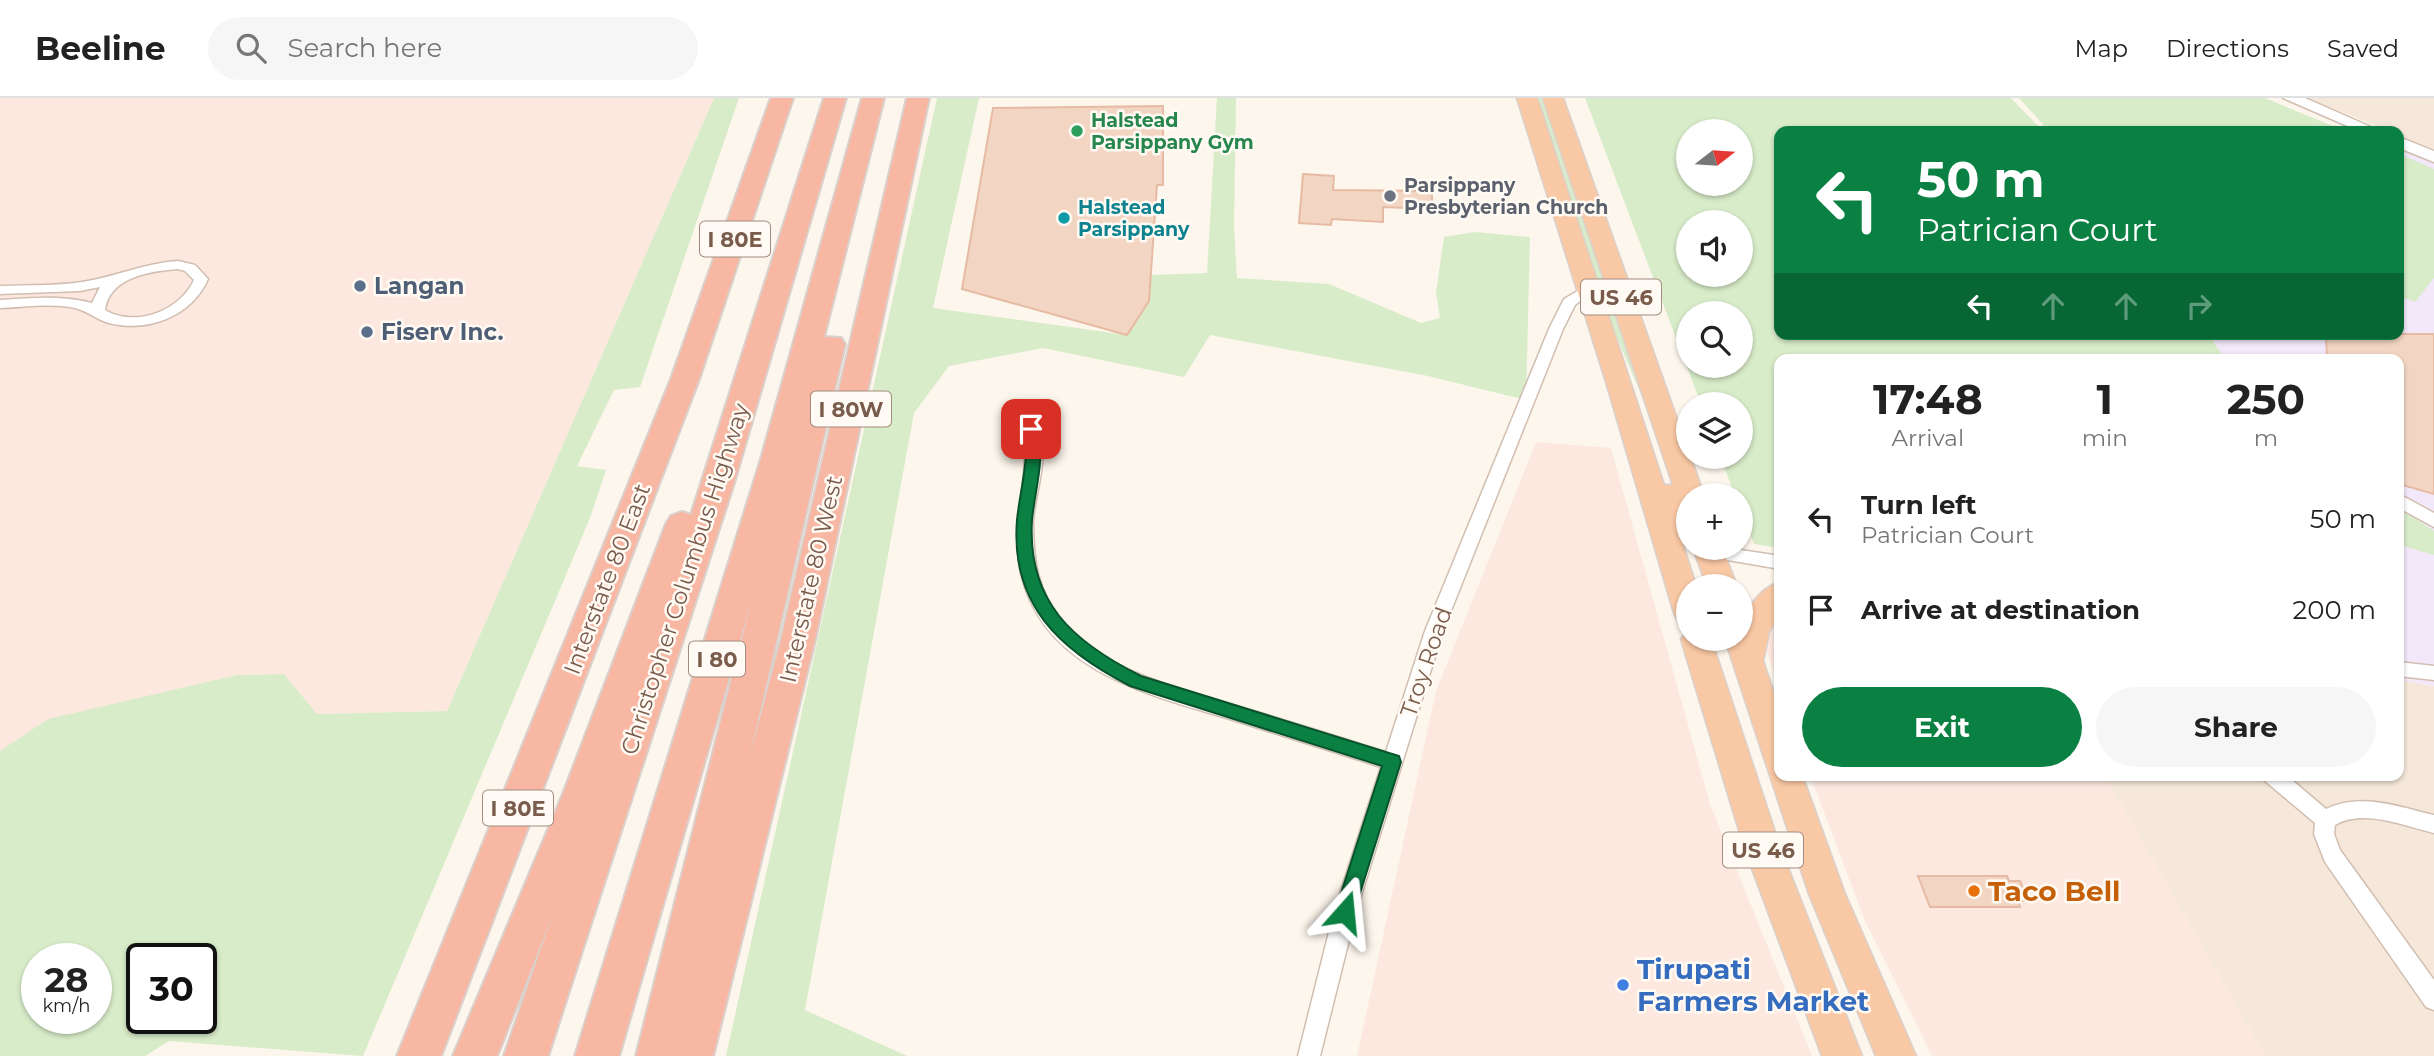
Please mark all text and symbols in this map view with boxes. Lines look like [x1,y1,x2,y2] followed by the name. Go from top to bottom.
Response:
[208,17,698,80] search box
[35,28,166,68] text: Beeline
[232,29,270,67] icon: search
[288,32,442,64] text: Search here
[2075,34,2128,63] text: Map
[2166,34,2289,63] text: Directions
[2327,34,2399,63] text: Saved
[1091,109,1254,154] place label: Halstead Parsippany Gym
[1676,119,1754,196] north arrow
[1676,119,1753,651] map controls
[1069,123,1085,139] marker: Halstead Parsippany Gym
[1917,150,2045,209] text: 50 m
[1802,154,1893,245] icon: left
[1404,174,1608,219] place label: Parsippany Presbyterian Church
[1382,188,1398,204] marker: Parsippany Presbyterian Church
[1078,196,1190,241] place label: Halstead Parsippany
[1056,210,1072,226] marker: Halstead Parsippany
[1676,210,1753,287] button: sound
[1917,210,2158,249] text: Patrician Court
[700,222,770,256] road number: I 80E
[374,272,464,300] place label: Langan
[352,278,368,294] marker: Langan
[1581,280,1661,314] road number: US 46
[1961,287,1999,325] icon: left
[2034,287,2072,325] icon: ahead
[2107,287,2145,325] icon: ahead
[2180,287,2218,325] icon: right
[1676,301,1753,378] button: search
[381,318,503,346] place label: Fiserv Inc.
[359,324,375,340] marker: Fiserv Inc.
[1873,373,1983,425] text: 17:48
[2096,373,2113,425] text: 1
[2227,373,2305,425] text: 250
[811,392,891,426] road number: I 80W
[1676,392,1753,469] button: layers
[615,399,755,758] street label: Christopher Columbus Highway
[1001,399,1061,459] pin
[1012,410,1050,448] icon: arrive
[1892,424,1964,452] text: Arrival
[2082,424,2128,452] text: min
[2254,424,2278,452] text: m
[774,473,848,685] street label: Interstate 80 West
[558,480,656,678] street label: Interstate 80 East
[1676,483,1753,560] button: +
[1861,489,1977,521] text: Turn left
[1802,500,1840,538] icon: left
[2310,503,2376,535] text: 50 m
[1861,521,2034,549] text: Patrician Court
[1676,574,1753,651] button: −
[1802,591,1840,629] icon: arrive
[1861,594,2140,626] text: Arrive at destination
[2292,594,2376,626] text: 200 m
[1394,603,1458,721] street label: Troy Road
[689,642,745,676] road number: I 80
[1802,687,2082,767] button: Exit
[2096,687,2376,767] button: Share
[483,790,553,826] road number: I 80E
[1723,832,1803,868] road number: US 46
[1988,874,2121,908] place label: Taco Bell
[1308,875,1382,949] position arrow
[1966,883,1982,899] marker: Taco Bell
[126,943,217,1034] speed limit sign: 30
[1637,952,1869,1018] place label: Tirupati Farmers Market
[45,958,88,1001] text: 28
[1615,977,1631,993] marker: Tirupati Farmers Market
[42,995,91,1017] text: km/h

